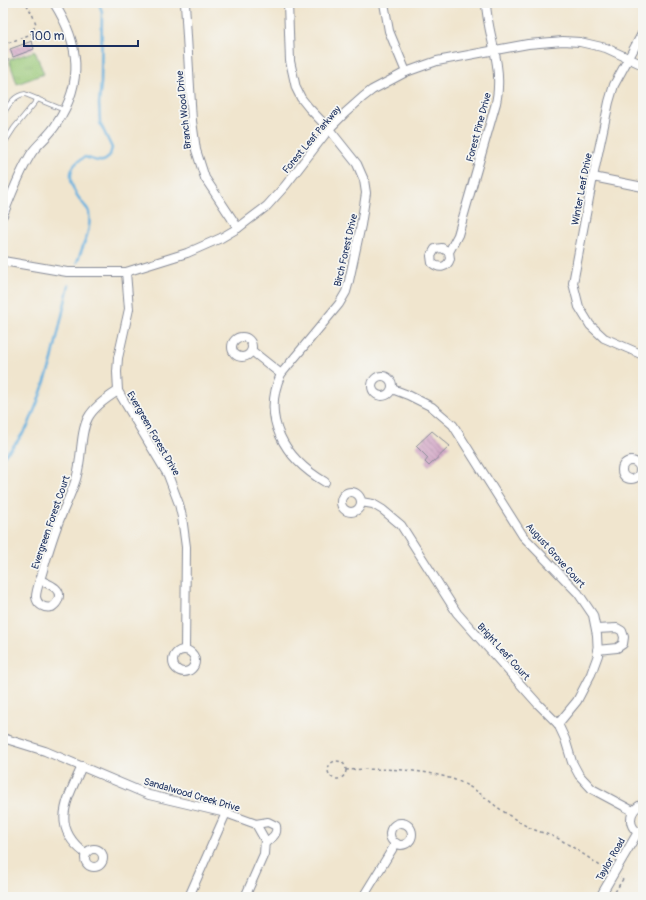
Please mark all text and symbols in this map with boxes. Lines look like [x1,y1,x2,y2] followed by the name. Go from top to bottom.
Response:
[24,22,138,48] scale bar
[30,29,65,44] text: 100 m
[174,70,194,150] street label: Branch Wood Drive
[464,91,494,163] street label: Forest Pine Drive
[280,103,344,176] street label: Forest Leaf Parkway
[569,152,595,226] street label: Winter Leaf Drive
[332,213,360,288] street label: Birch Forest Drive
[124,389,182,478] street label: Evergreen Forest Drive
[29,473,73,571] street label: Evergreen Forest Court
[523,521,588,591] street label: August Grove Court
[474,621,533,683] street label: Bright Leaf Court
[142,775,241,814] street label: Sandalwood Creek Drive
[594,836,628,883] street label: Taylor Road

